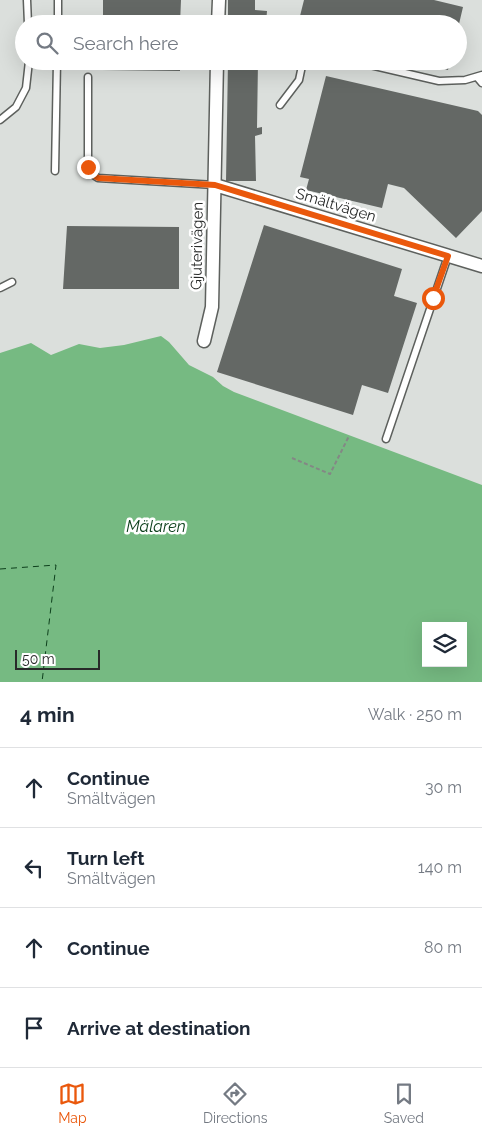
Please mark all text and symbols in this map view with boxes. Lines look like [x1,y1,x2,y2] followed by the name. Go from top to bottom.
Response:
[15,15,467,70] search box
[33,29,61,57] icon: search
[73,32,179,54] text: Search here
[77,156,100,179] route end
[294,184,378,226] street label: Smältvägen
[187,202,207,290] street label: Gjuterivägen
[422,287,445,310] route start
[126,517,186,536] water label: Mälaren
[422,622,467,667] map controls
[422,622,467,667] button: layers
[15,647,100,670] scale bar
[22,651,55,667] text: 50 m
[20,702,75,727] text: 4 min
[368,705,462,724] text: Walk · 250 m
[67,767,150,789] text: Continue
[20,774,48,802] icon: ahead
[425,778,462,797] text: 30 m
[67,789,156,808] text: Smältvägen
[67,847,144,869] text: Turn left
[20,854,48,882] icon: left
[418,858,462,877] text: 140 m
[67,869,156,888] text: Smältvägen
[20,934,48,962] icon: ahead
[67,937,150,959] text: Continue
[424,938,462,957] text: 80 m
[20,1014,48,1042] icon: arrive
[67,1017,251,1039] text: Arrive at destination
[58,1080,87,1126] tab: Map
[203,1080,268,1126] tab: Directions
[384,1080,424,1126] tab: Saved

